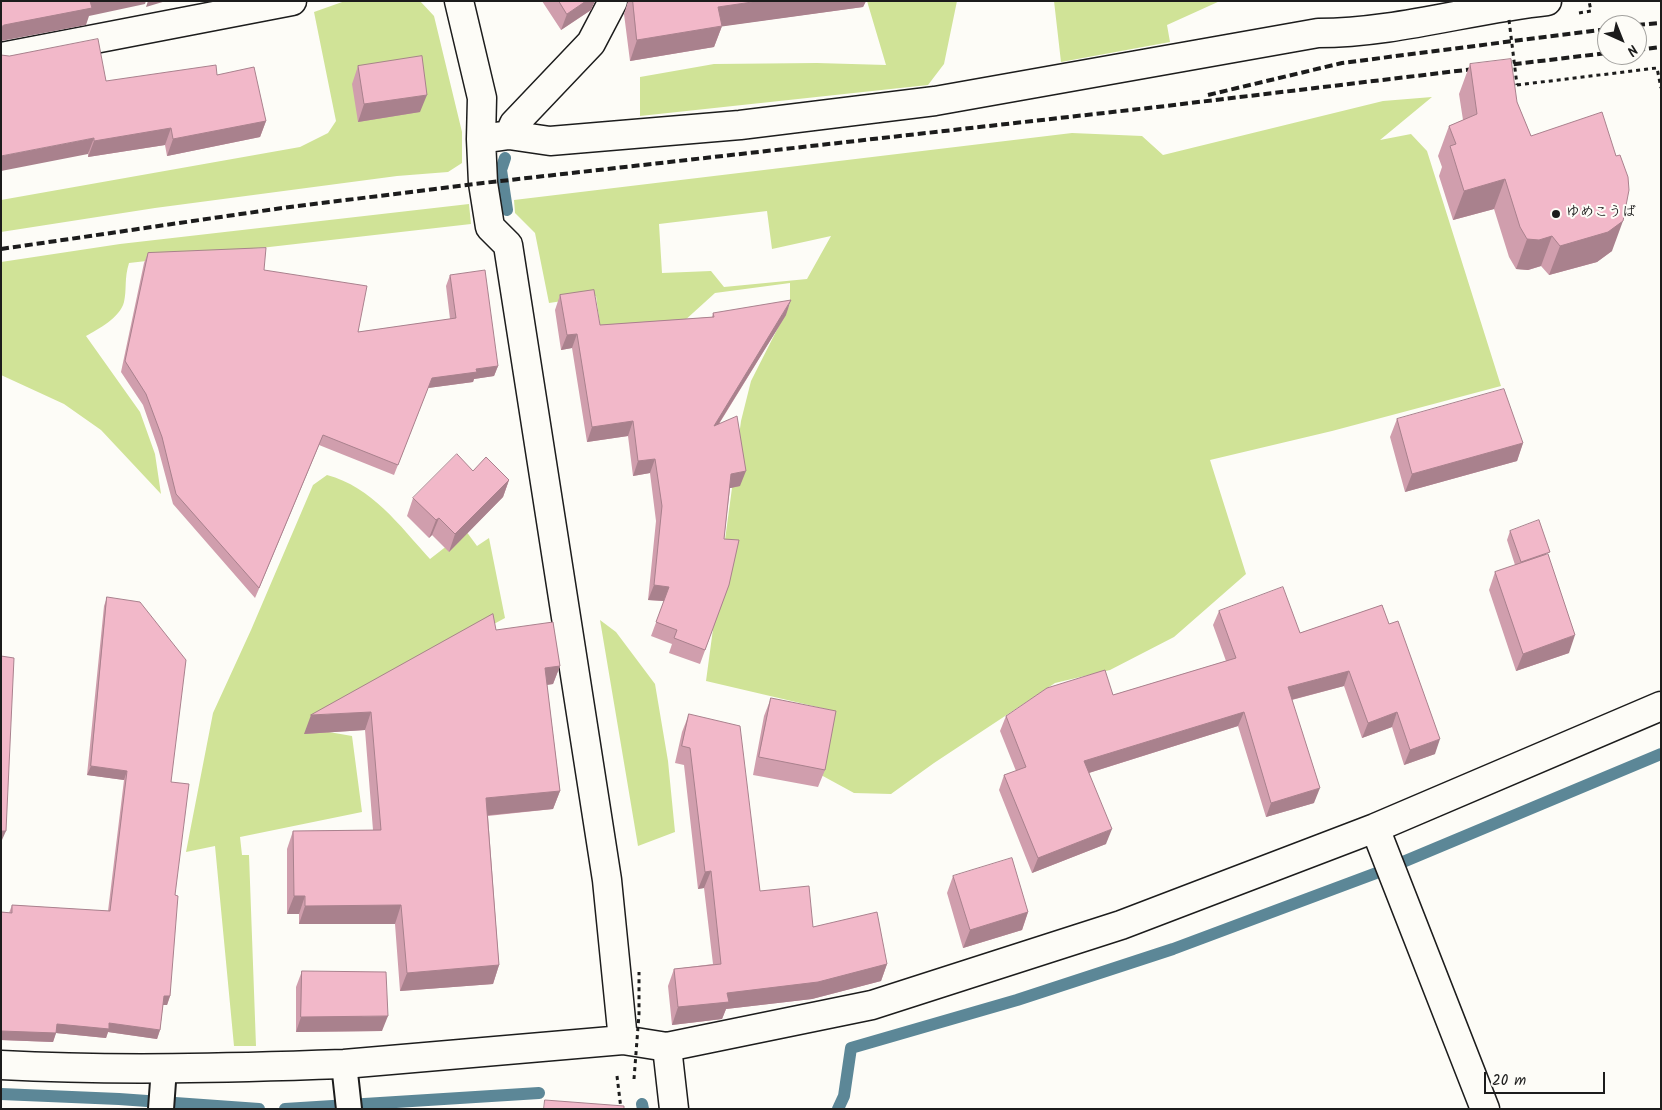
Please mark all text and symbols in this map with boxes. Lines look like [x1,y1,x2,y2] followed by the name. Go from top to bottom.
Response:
[1597,15,1647,65] north arrow
[1621,39,1643,61] text: N
[1566,206,1636,222] place label: ゆめこうば
[1550,208,1562,220] marker: ゆめこうば
[1487,1062,1608,1094] scale bar
[1492,1069,1526,1093] text: 20 m

